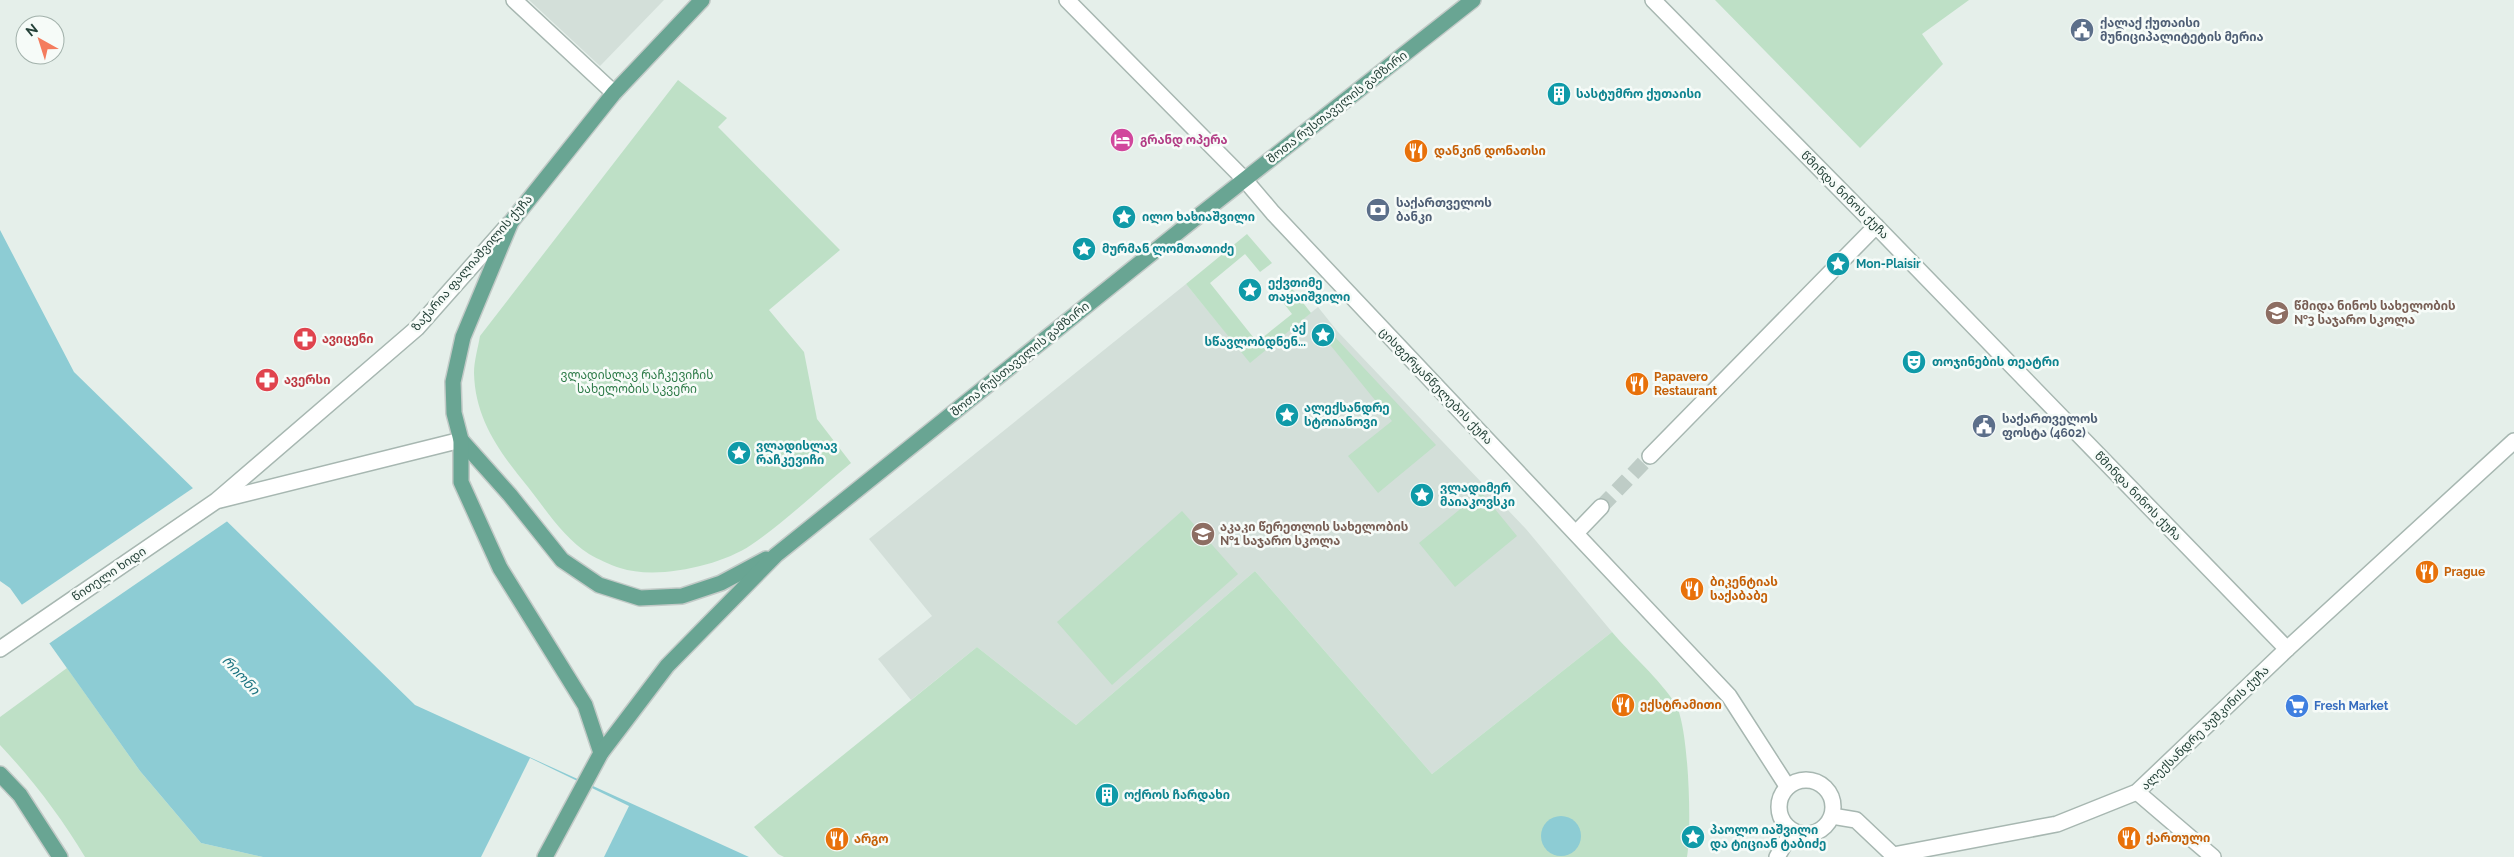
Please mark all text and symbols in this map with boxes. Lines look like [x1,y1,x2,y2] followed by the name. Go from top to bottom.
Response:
[15,15,65,65] north arrow
[2100,16,2264,45] place label: ქალაქ ქუთაისი მუნიციპალიტეტის მერია
[2069,17,2095,43] public building icon: ქალაქ ქუთაისი მუნიციპალიტეტის მერია
[23,20,41,39] text: N
[1264,48,1411,167] street label: შოთა რუსთაველის გამზირი
[1546,81,1572,107] building icon: სასტუმრო ქუთაისი
[1576,87,1701,101] place label: სასტუმრო ქუთაისი
[1109,127,1135,153] hotel icon: გრანდ ოპერა
[1140,133,1228,148] place label: გრანდ ოპერა
[1403,138,1429,164] restaurant icon: დანკინ დონათსი
[1434,144,1546,159] place label: დანკინ დონათსი
[1798,148,1892,242] street label: წმინდა ნინოს ქუჩა
[409,192,536,335] street label: ზაქარია ფალიაშვილის ქუჩა
[1396,196,1492,224] place label: საქართველოს ბანკი
[1365,197,1391,223] bank icon: საქართველოს ბანკი
[1111,204,1137,230] place icon: ილო ხახიაშვილი
[1142,210,1255,225] place label: ილო ხახიაშვილი
[1071,236,1097,262] place icon: მურმან ლომთათიძე
[1102,242,1234,257] place label: მურმან ლომთათიძე
[1825,251,1851,277] place icon: Mon-Plaisir
[1856,257,1921,271] place label: Mon-Plaisir
[1268,276,1350,305] place label: ექვთიმე თაყაიშვილი
[1237,277,1263,303] place icon: ექვთიმე თაყაიშვილი
[948,299,1093,420] street label: შოთა რუსთაველის გამზირი
[2294,299,2456,328] place label: წმიდა ნინოს სახელობის №3 საჯარო სკოლა
[2264,300,2290,326] school or university icon: წმიდა ნინოს სახელობის №3 საჯარო სკოლა
[1205,321,1306,350] place label: აქ სწავლობდნენ...
[1310,322,1336,348] place icon: აქ სწავლობდნენ...
[1376,325,1495,448] street label: ცისფერყანწელების ქუჩა
[292,326,318,352] pharmacy icon: ავიცენი
[322,332,374,346] place label: ავიცენი
[1901,349,1927,375] theatre icon: თოჯინების თეატრი
[1932,355,2059,369] place label: თოჯინების თეატრი
[254,367,280,393] pharmacy icon: ავერსი
[561,368,713,397] park label: ვლადისლავ რაჩკევიჩის სახელობის სკვერი
[1654,370,1717,398] place label: Papavero Restaurant
[1624,371,1650,397] restaurant icon: Papavero Restaurant
[284,373,330,387] place label: ავერსი
[1304,401,1390,429] place label: ალექსანდრე სტოიანოვი
[1274,402,1300,428] place icon: ალექსანდრე სტოიანოვი
[2002,412,2098,440] place label: საქართველოს ფოსტა (4602)
[1971,413,1997,439] public building icon: საქართველოს ფოსტა (4602)
[756,439,838,467] place label: ვლადისლავ რაჩკევიჩი
[726,440,752,466] place icon: ვლადისლავ რაჩკევიჩი
[2091,449,2184,544] street label: წმინდა ნინოს ქუჩა
[1440,481,1515,509] place label: ვლადიმერ მაიაკოვსკი
[1409,482,1435,508] place icon: ვლადიმერ მაიაკოვსკი
[1220,520,1409,549] place label: აკაკი წერეთლის სახელობის №1 საჯარო სკოლა
[1190,521,1216,547] school or university icon: აკაკი წერეთლის სახელობის №1 საჯარო სკოლა
[69,544,149,605] street label: წითელი ხიდი
[2414,559,2440,585] restaurant icon: Prague
[2444,565,2485,579] place label: Prague
[1710,575,1778,603] place label: ბიკენტიას საქაბაბე
[1679,576,1705,602] restaurant icon: ბიკენტიას საქაბაბე
[219,652,264,698] water label: რიონი
[2138,663,2273,794] street label: ალექსანდრე პუშკინის ქუჩა
[1610,692,1636,718] restaurant icon: ექსტრამითი
[2284,693,2310,719] supermarket icon: Fresh Market
[1640,698,1722,712] place label: ექსტრამითი
[2314,699,2389,713] place label: Fresh Market
[1094,782,1120,808] building icon: ოქროს ჩარდახი
[1124,788,1230,803] place label: ოქროს ჩარდახი
[1710,823,1826,852] place label: პაოლო იაშვილი და ტიციან ტაბიძე
[1680,824,1706,850] place icon: პაოლო იაშვილი და ტიციან ტაბიძე
[2116,825,2142,851] restaurant icon: ქართული
[824,826,850,852] restaurant icon: არგო
[2146,831,2210,846] place label: ქართული
[854,832,889,846] place label: არგო

